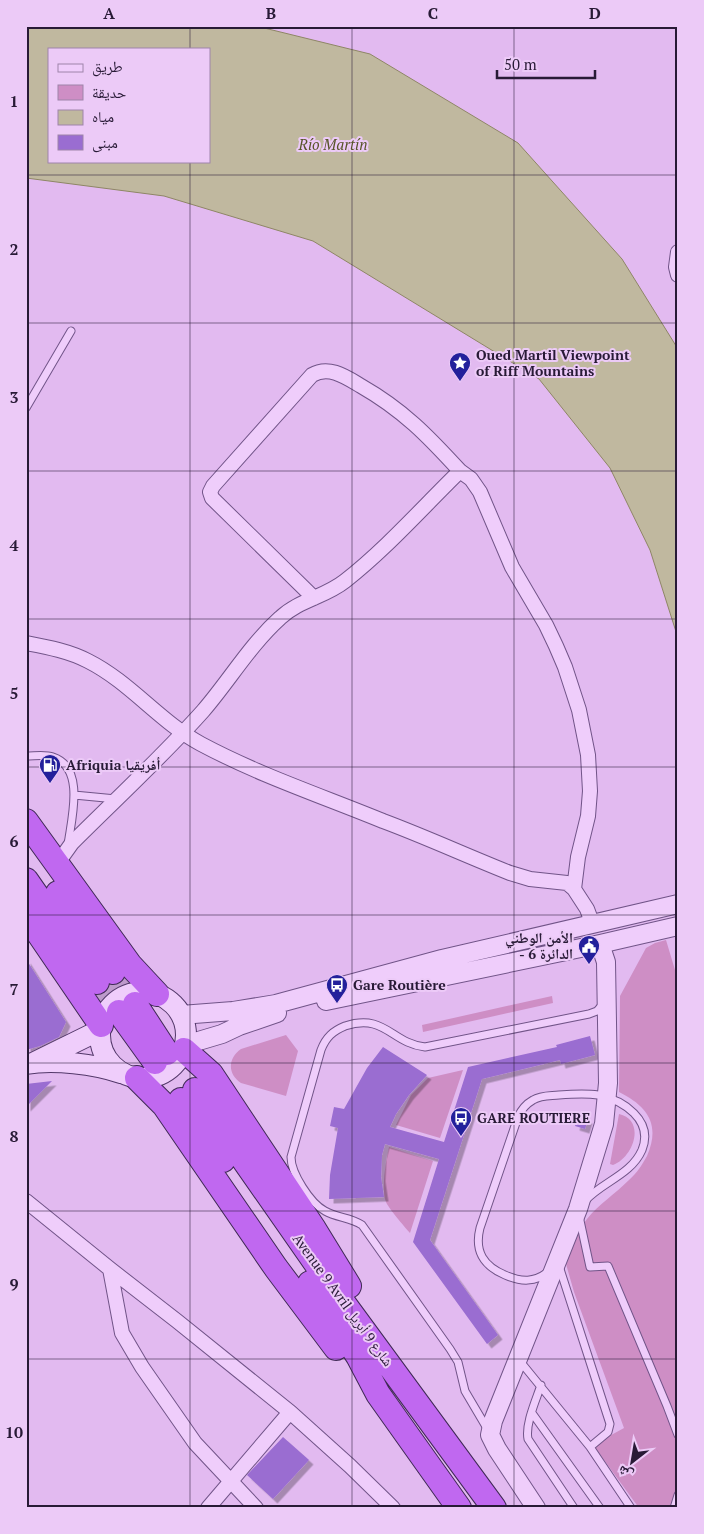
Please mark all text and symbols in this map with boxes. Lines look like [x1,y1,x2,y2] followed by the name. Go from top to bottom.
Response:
[103,2,115,24] text: A
[266,2,276,24] text: B
[428,2,438,24] text: C
[589,2,601,24] text: D
[48,48,210,162] legend
[497,48,594,80] scale bar
[504,54,537,74] text: 50 m
[92,56,123,77] text: طريق
[92,82,127,102] text: حديقة
[9,90,19,112] text: 1
[92,106,114,126] text: مياه
[92,132,118,153] text: مبنى
[298,134,368,154] water label: Río Martín
[9,238,19,260] text: 2
[476,345,630,380] place label: Oued Martil Viewpoint of Riff Mountains
[448,351,472,382] place icon: Oued Martil Viewpoint of Riff Mountains
[9,386,19,408] text: 3
[9,534,19,556] text: 4
[9,682,19,704] text: 5
[38,753,62,784] fuel station icon: Afriquia أفريقيا
[66,755,160,774] place label: Afriquia أفريقيا
[9,830,19,852] text: 6
[505,928,573,963] place label: الأمن الوطني - الدائرة 6
[577,934,601,965] public building icon: الأمن الوطني - الدائرة 6
[325,973,349,1004] bus stop icon: Gare Routière
[353,975,446,994] place label: Gare Routière
[9,978,19,1000] text: 7
[449,1106,473,1137] bus stop icon: GARE ROUTIERE
[477,1108,590,1127] place label: GARE ROUTIERE
[9,1125,19,1147] text: 8
[288,1230,398,1370] street label: Avenue 9 Avril شارع 9 أبريل
[9,1273,19,1295] text: 9
[5,1421,23,1443] text: 10
[606,1436,656,1486] north arrow
[614,1462,636,1486] text: ش

